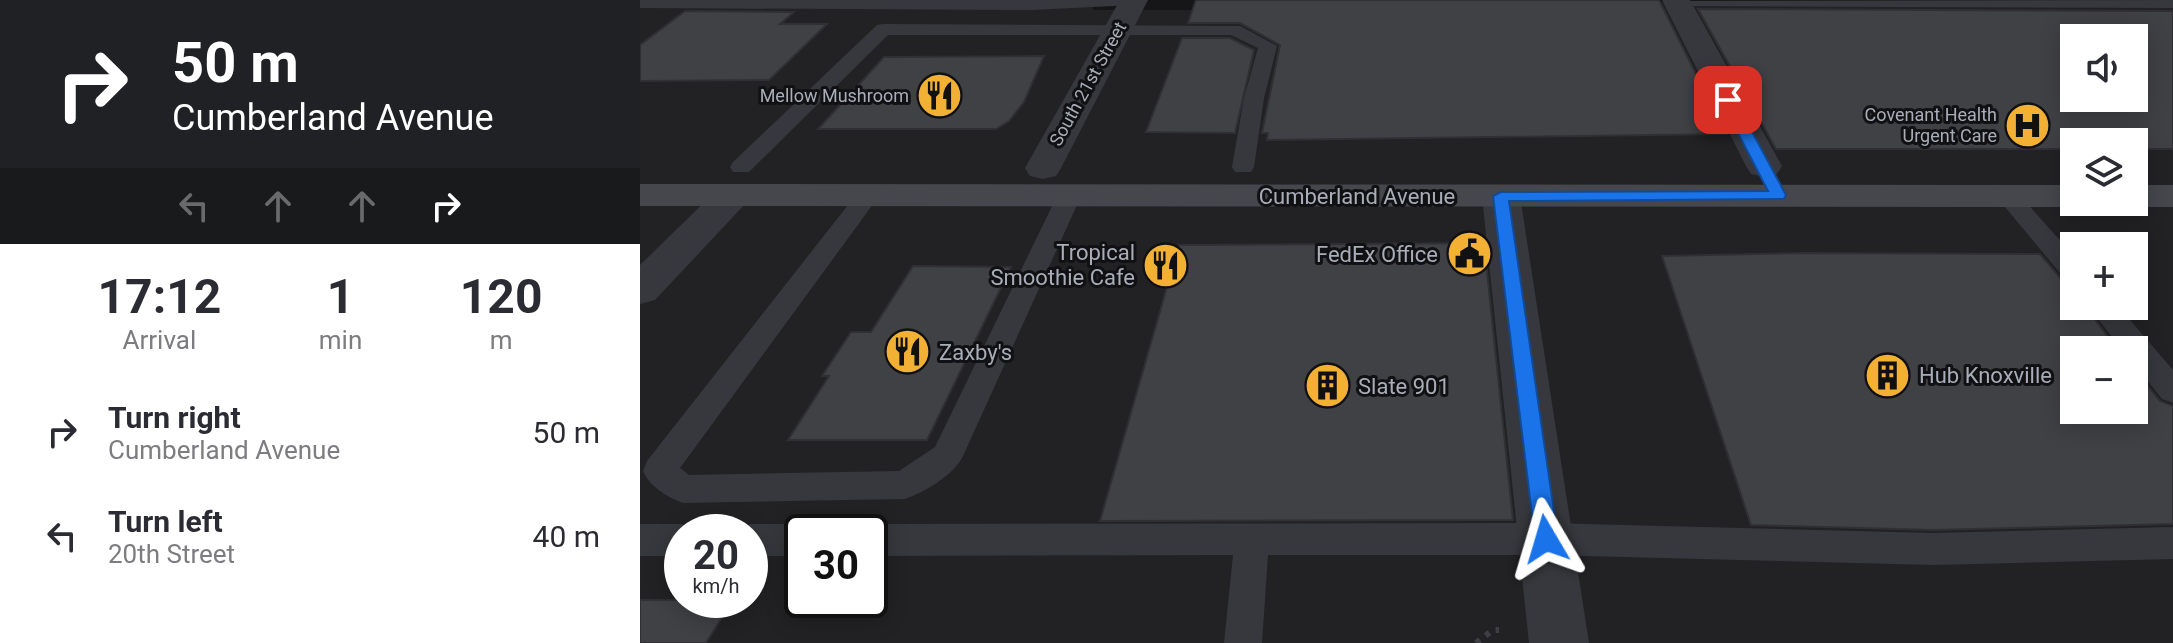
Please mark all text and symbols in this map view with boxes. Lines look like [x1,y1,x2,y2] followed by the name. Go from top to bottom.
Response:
[1045,18,1130,149] street label: South 21st Street
[2060,24,2148,424] map controls
[2060,24,2148,112] button: sound
[172,30,299,96] text: 50 m
[40,32,144,136] icon: right
[1694,66,1762,134] pin
[916,72,964,120] restaurant icon: Mellow Mushroom
[1706,78,1750,122] icon: arrive
[760,85,909,106] place label: Mellow Mushroom
[172,97,494,139] text: Cumberland Avenue
[2004,101,2052,149] hospital icon: Covenant Health Urgent Care
[1865,104,1997,146] place label: Covenant Health Urgent Care
[2060,128,2148,216] button: layers
[172,184,216,228] icon: left
[256,184,300,228] icon: ahead
[340,184,384,228] icon: ahead
[424,184,468,228] icon: right
[1259,184,1455,209] street label: Cumberland Avenue
[1445,230,1493,278] public building icon: FedEx Office
[2060,232,2148,320] button: +
[990,240,1135,290] place label: Tropical Smoothie Cafe
[1142,241,1190,289] restaurant icon: Tropical Smoothie Cafe
[1316,242,1438,267] place label: FedEx Office
[98,268,221,325] text: 17:12
[327,268,354,325] text: 1
[460,268,542,325] text: 120
[123,325,196,355] text: Arrival
[319,325,362,355] text: min
[490,325,513,355] text: m
[884,328,932,376] restaurant icon: Zaxby's
[2060,336,2148,424] button: −
[939,340,1012,365] place label: Zaxby's
[1864,351,1912,399] building icon: Hub Knoxville
[1303,362,1351,410] building icon: Slate 901
[1919,363,2052,388] place label: Hub Knoxville
[1358,374,1450,399] place label: Slate 901
[108,400,241,435] text: Turn right
[40,410,84,454] icon: right
[533,415,600,450] text: 50 m
[108,435,340,465] text: Cumberland Avenue
[1504,497,1588,581] position arrow
[108,504,223,539] text: Turn left
[40,514,84,558] icon: left
[784,514,888,618] speed limit sign: 30
[533,519,600,554] text: 40 m
[693,532,739,579] text: 20
[108,539,235,569] text: 20th Street
[693,574,739,598] text: km/h

